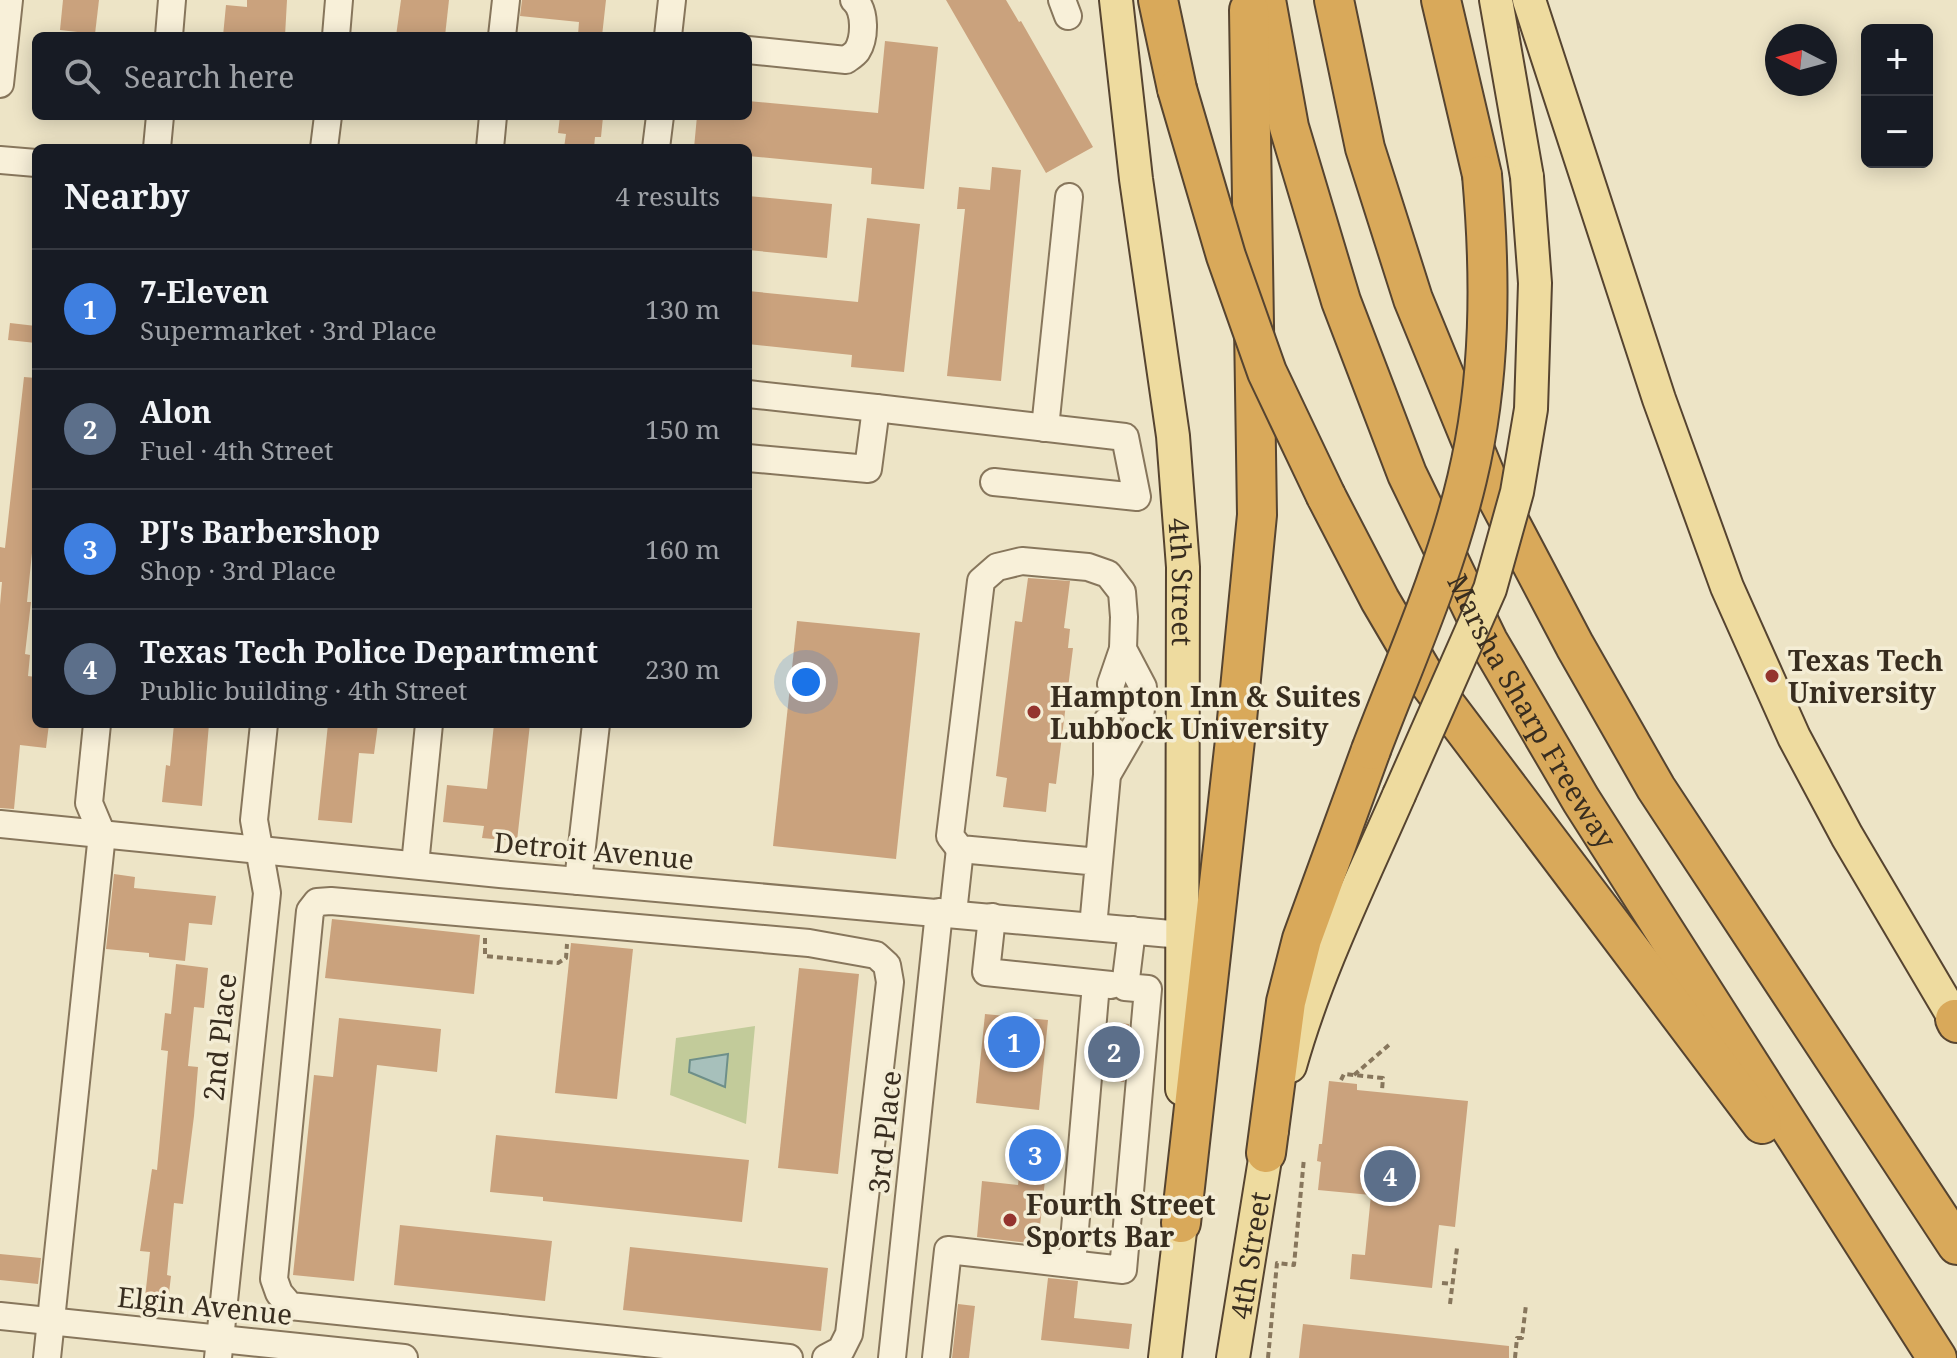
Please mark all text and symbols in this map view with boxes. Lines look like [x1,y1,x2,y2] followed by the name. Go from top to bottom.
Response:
[1765,24,1837,96] north arrow
[1861,24,1933,168] map controls
[1861,24,1933,96] button: +
[32,32,752,120] search box
[60,54,104,98] icon: search
[124,56,294,97] text: Search here
[1861,96,1933,168] button: −
[64,173,190,219] text: Nearby
[615,178,720,214] text: 4 results
[140,271,269,312] text: 7-Eleven
[83,291,97,327] text: 1
[645,291,720,327] text: 130 m
[140,312,437,348] text: Supermarket · 3rd Place
[140,391,212,432] text: Alon
[83,411,97,447] text: 2
[645,411,720,447] text: 150 m
[140,432,333,468] text: Fuel · 4th Street
[140,511,380,552] text: PJ's Barbershop
[1160,516,1202,646] street label: 4th Street
[83,531,97,567] text: 3
[645,531,720,567] text: 160 m
[140,552,336,588] text: Shop · 3rd Place
[1439,568,1626,855] street label: Marsha Sharp Freeway
[140,631,598,672] text: Texas Tech Police Department
[1788,641,1944,711] place label: Texas Tech University
[83,651,97,687] text: 4
[645,651,720,687] text: 230 m
[786,662,826,702] your location
[1763,667,1781,685] marker: Texas Tech University
[140,672,468,708] text: Public building · 4th Street
[1050,677,1361,747] place label: Hampton Inn & Suites Lubbock University
[1025,703,1043,721] marker: Hampton Inn & Suites Lubbock University
[492,822,696,878] street label: Detroit Avenue
[193,971,245,1103] street label: 2nd Place
[988,1012,1040,1072] pin: 1
[1088,1022,1140,1082] pin: 2
[859,1069,909,1195] street label: 3rd Place
[1009,1125,1061,1185] pin: 3
[1364,1146,1416,1206] pin: 4
[1026,1185,1216,1255] place label: Fourth Street Sports Bar
[1221,1189,1279,1322] street label: 4th Street
[1001,1211,1019,1229] marker: Fourth Street Sports Bar
[116,1277,294,1333] street label: Elgin Avenue

